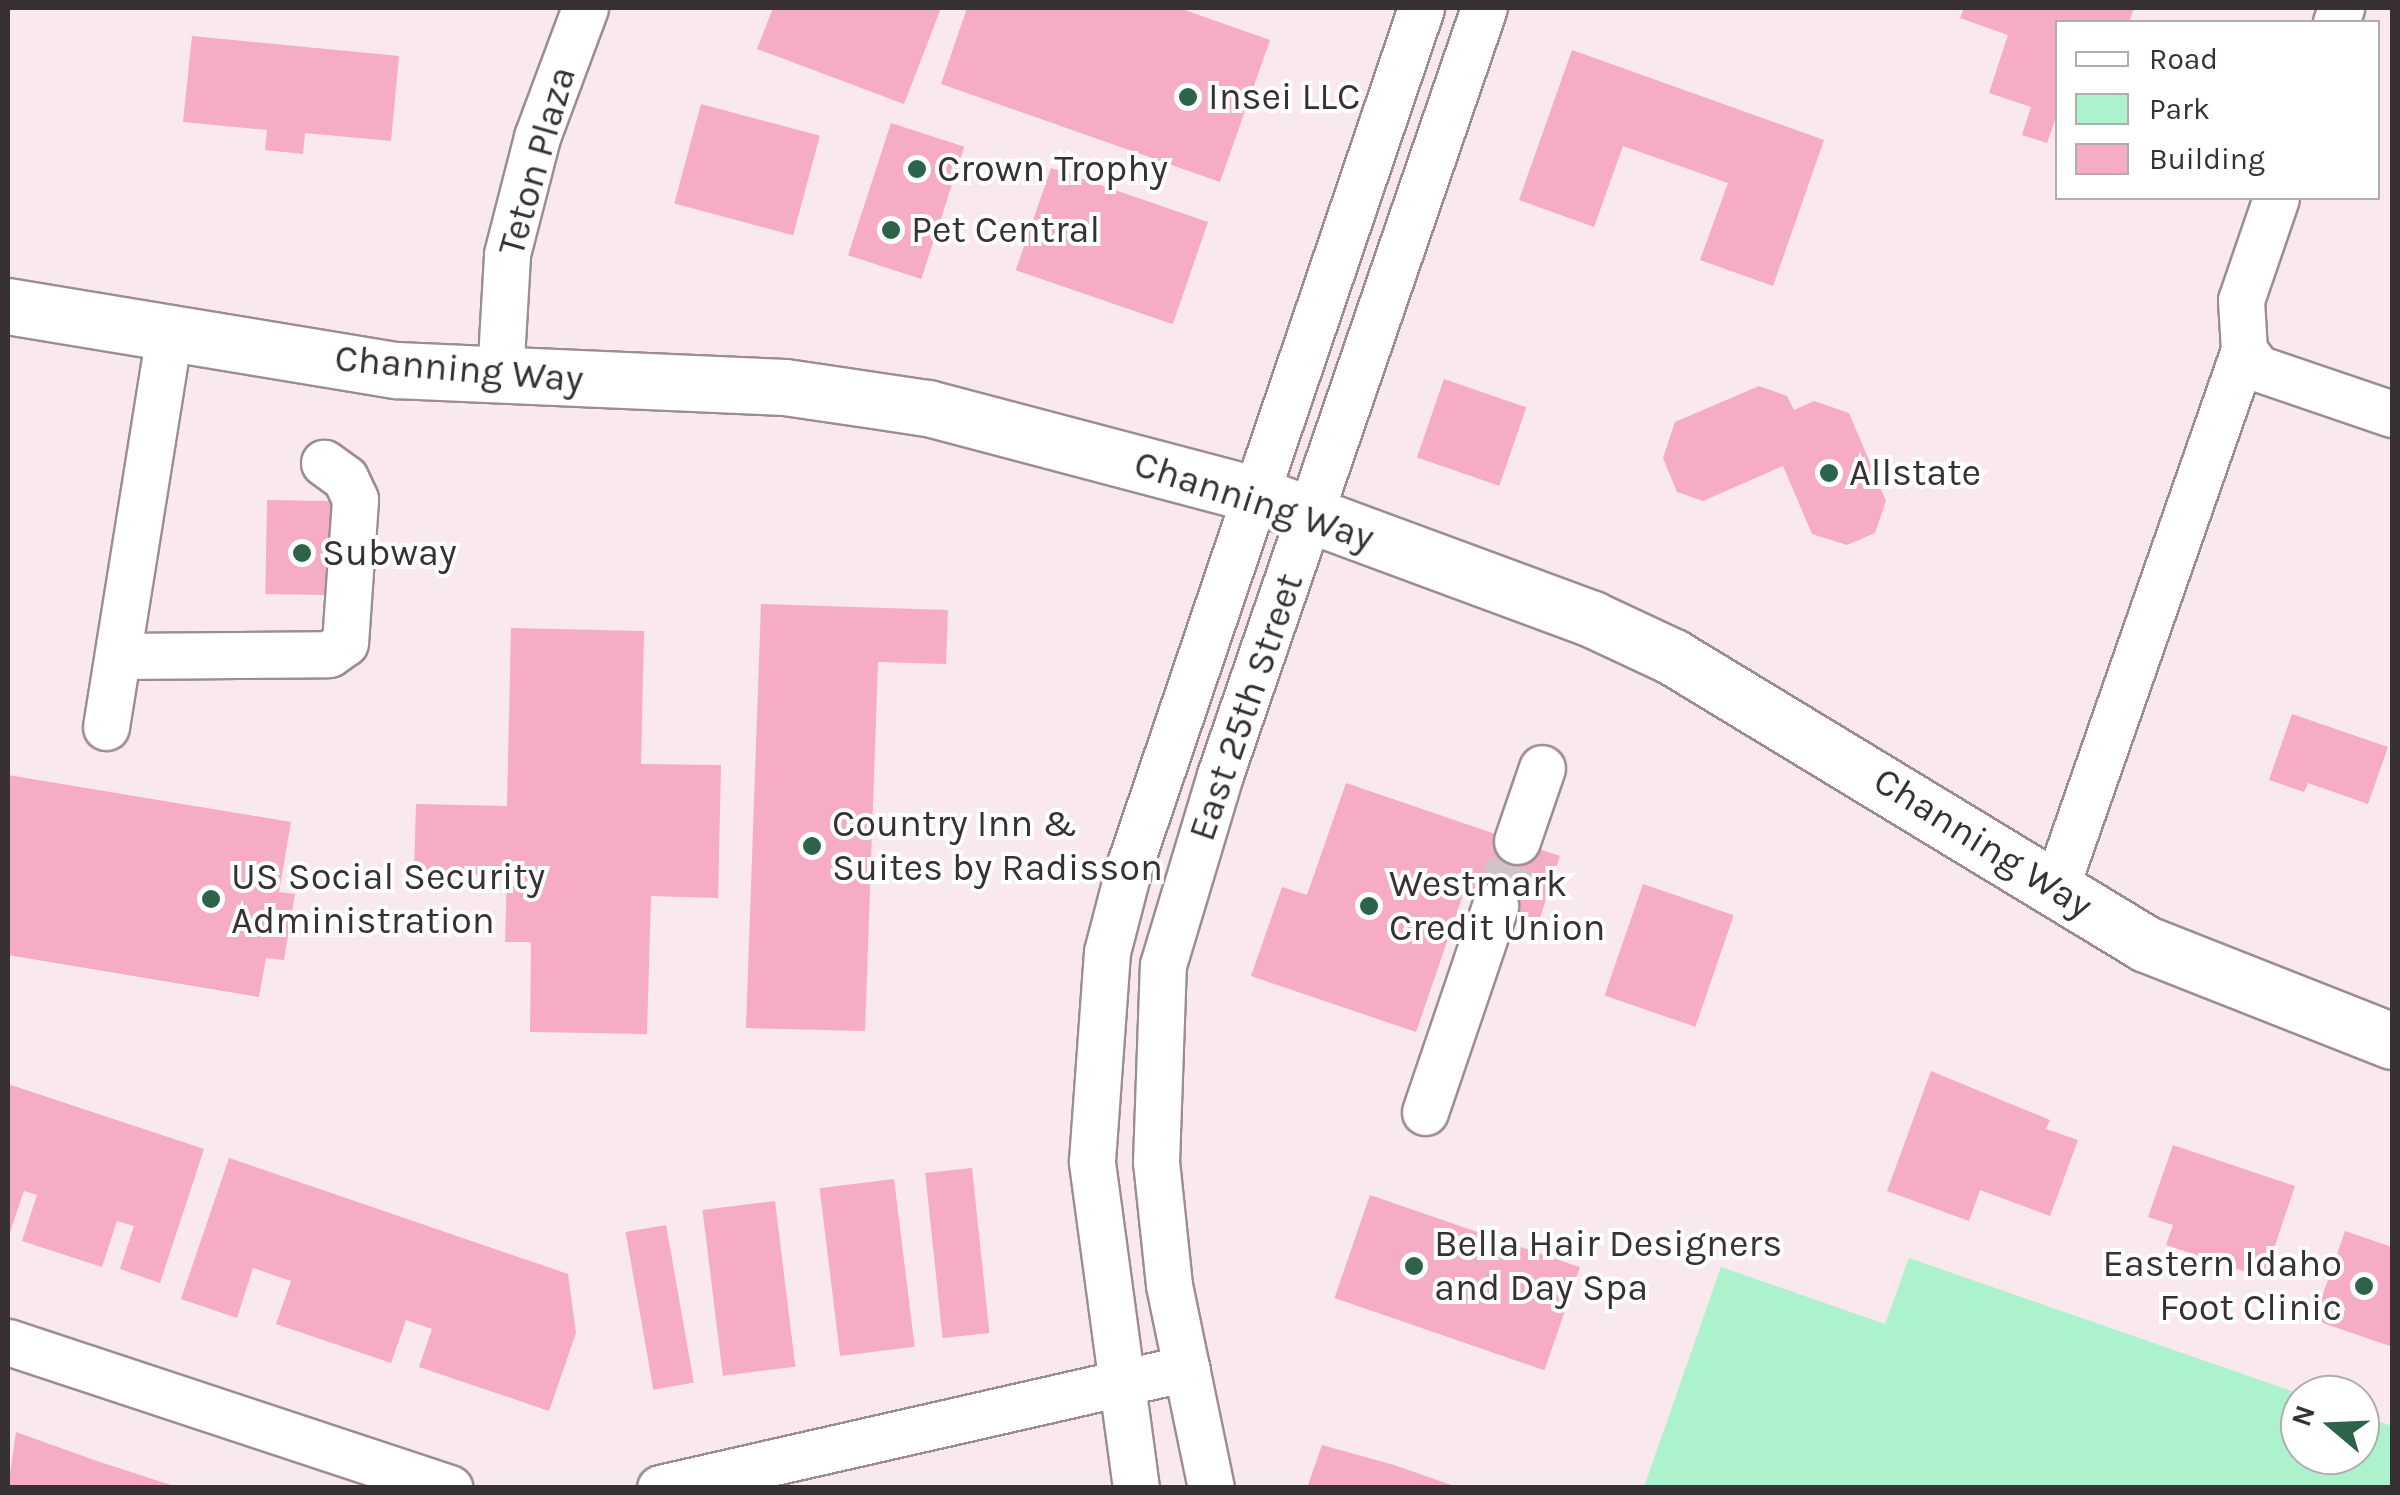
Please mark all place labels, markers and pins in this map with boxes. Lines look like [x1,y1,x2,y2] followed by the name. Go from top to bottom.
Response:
[1208,74,1360,120] place label: Insei LLC
[1177,86,1199,108] marker: Insei LLC
[937,146,1168,192] place label: Crown Trophy
[906,158,928,180] marker: Crown Trophy
[911,207,1100,253] place label: Pet Central
[880,219,902,241] marker: Pet Central
[1849,450,1981,496] place label: Allstate
[1818,462,1840,484] marker: Allstate
[322,530,457,576] place label: Subway
[291,542,313,564] marker: Subway
[832,801,1163,891] place label: Country Inn & Suites by Radisson
[801,835,823,857] marker: Country Inn & Suites by Radisson
[231,854,545,944] place label: US Social Security Administration
[1389,861,1605,951] place label: Westmark Credit Union
[200,888,222,910] marker: US Social Security Administration
[1358,895,1380,917] marker: Westmark Credit Union
[1434,1221,1782,1310] place label: Bella Hair Designers and Day Spa
[2102,1241,2342,1330] place label: Eastern Idaho Foot Clinic
[1403,1255,1425,1277] marker: Bella Hair Designers and Day Spa
[2351,1273,2377,1299] marker: Eastern Idaho Foot Clinic

